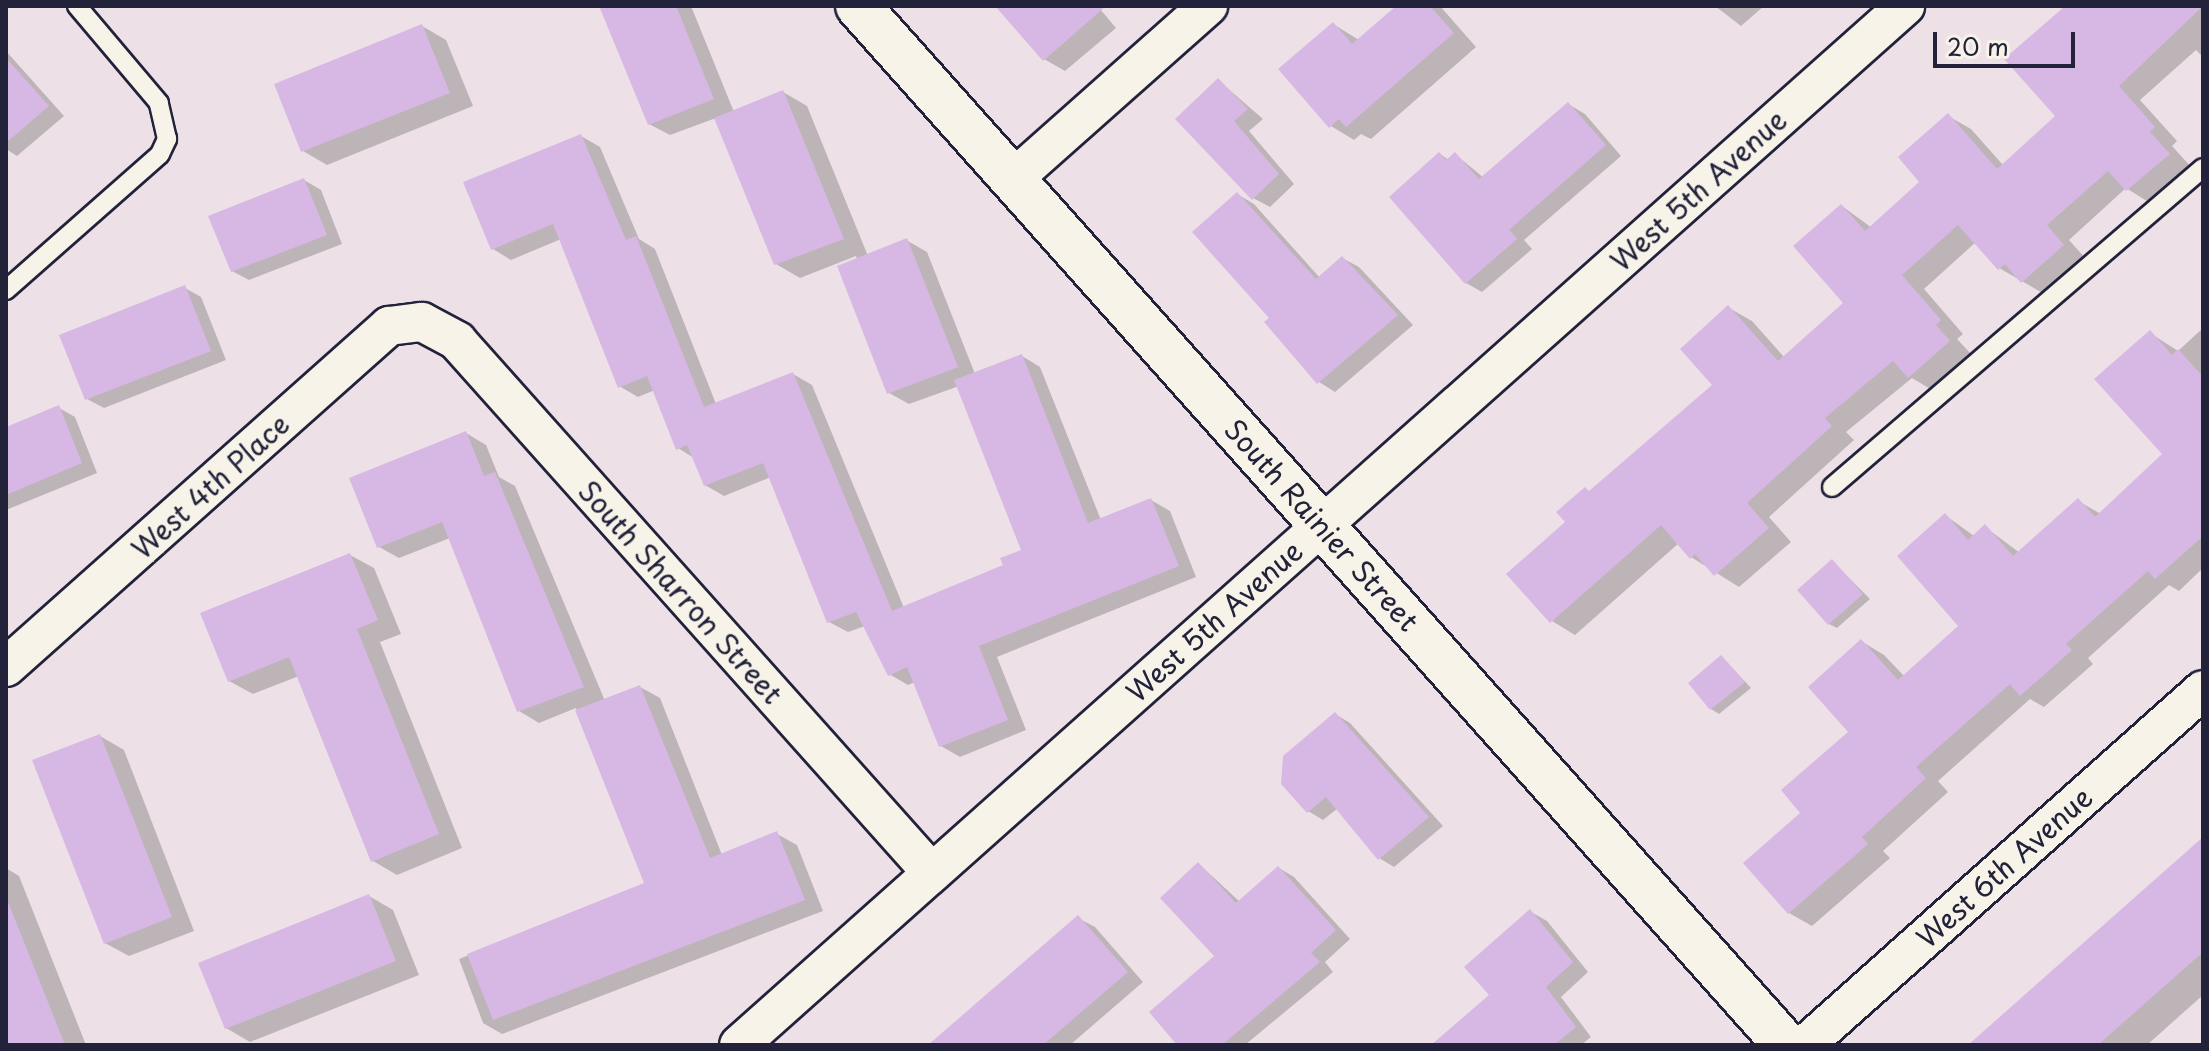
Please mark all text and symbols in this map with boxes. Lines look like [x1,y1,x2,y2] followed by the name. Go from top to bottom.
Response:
[1937,16,2079,66] scale bar
[1947,28,2009,64] text: 20 m
[1603,102,1793,278] street label: West 5th Avenue
[124,406,296,566] street label: West 4th Place
[1217,411,1427,639] street label: South Rainier Street
[572,473,790,711] street label: South Sharron Street
[1119,533,1309,709] street label: West 5th Avenue
[1908,778,2100,956] street label: West 6th Avenue

